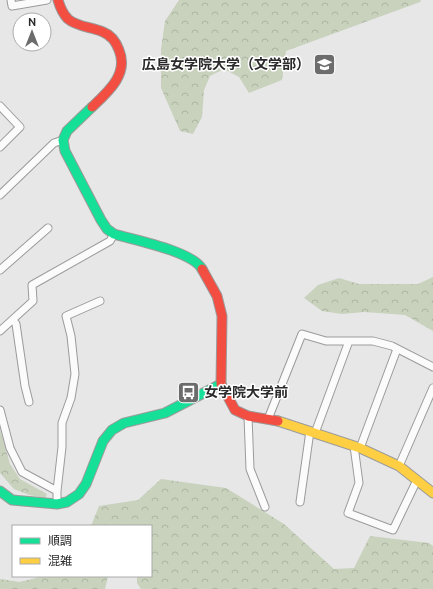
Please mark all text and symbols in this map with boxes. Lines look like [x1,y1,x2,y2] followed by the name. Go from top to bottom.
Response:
[12,12,52,52] north arrow
[28,16,36,28] text: N
[312,51,338,77] school or university icon: 広島女学院大学（文学部）
[142,56,310,72] place label: 広島女学院大学（文学部）
[176,379,202,405] bus stop icon: 女学院大学前
[204,384,288,400] place label: 女学院大学前
[12,525,152,577] legend
[48,534,72,547] text: 順調
[48,554,72,567] text: 混雑

